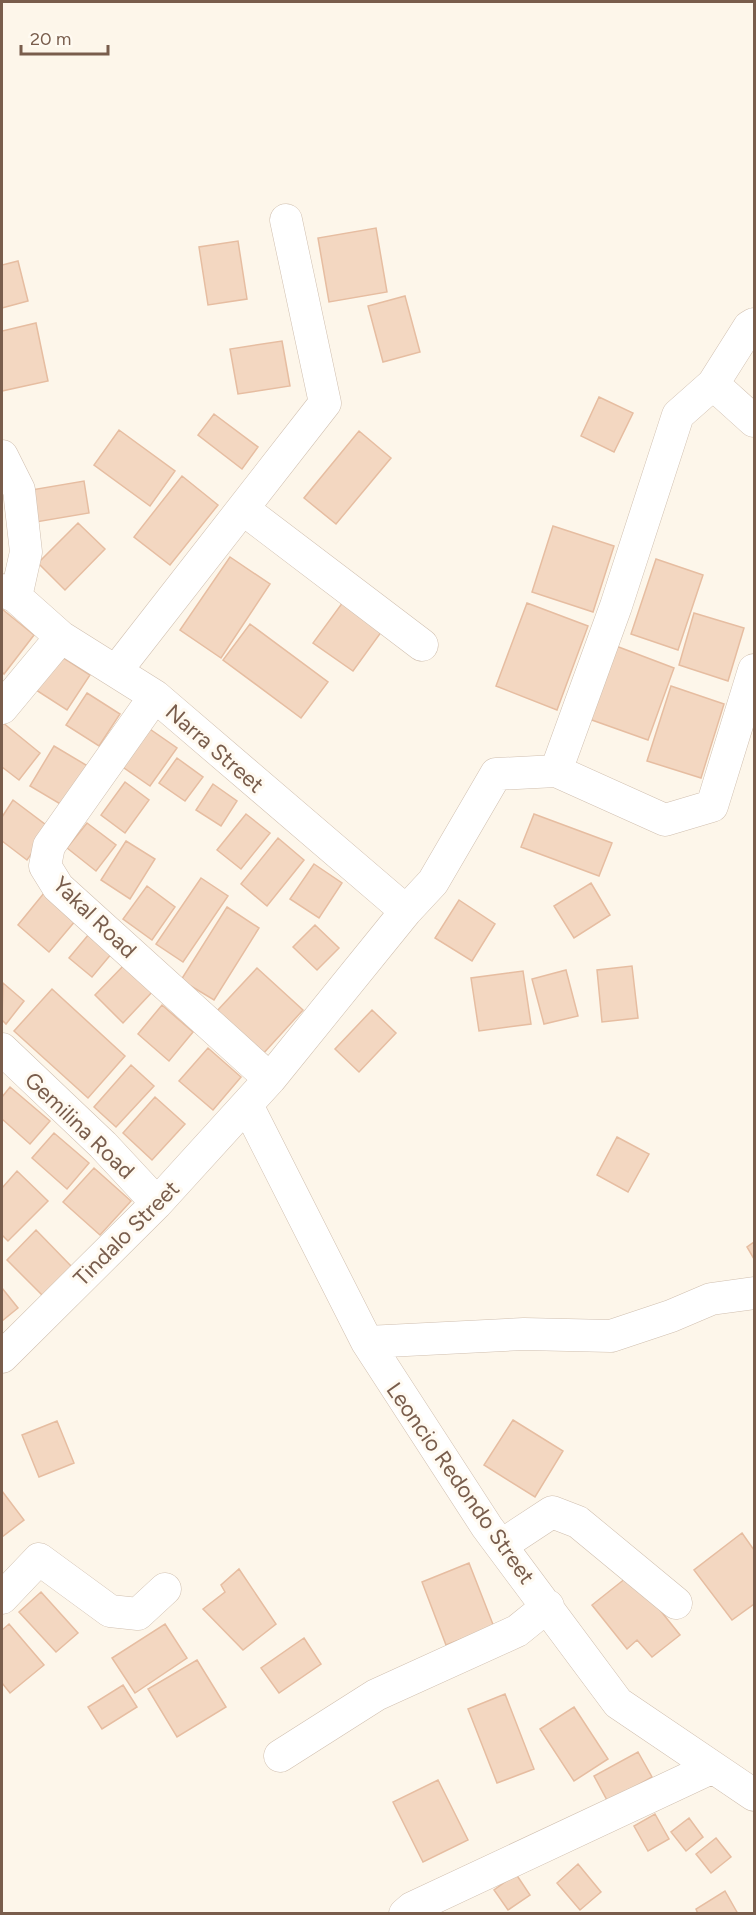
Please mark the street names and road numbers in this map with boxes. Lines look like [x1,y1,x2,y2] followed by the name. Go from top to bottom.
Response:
[160,698,269,798] street label: Narra Street
[47,871,142,964] street label: Yakal Road
[19,1066,140,1184] street label: Gemilina Road
[68,1175,185,1292] street label: Tindalo Street
[381,1377,541,1589] street label: Leoncio Redondo Street

